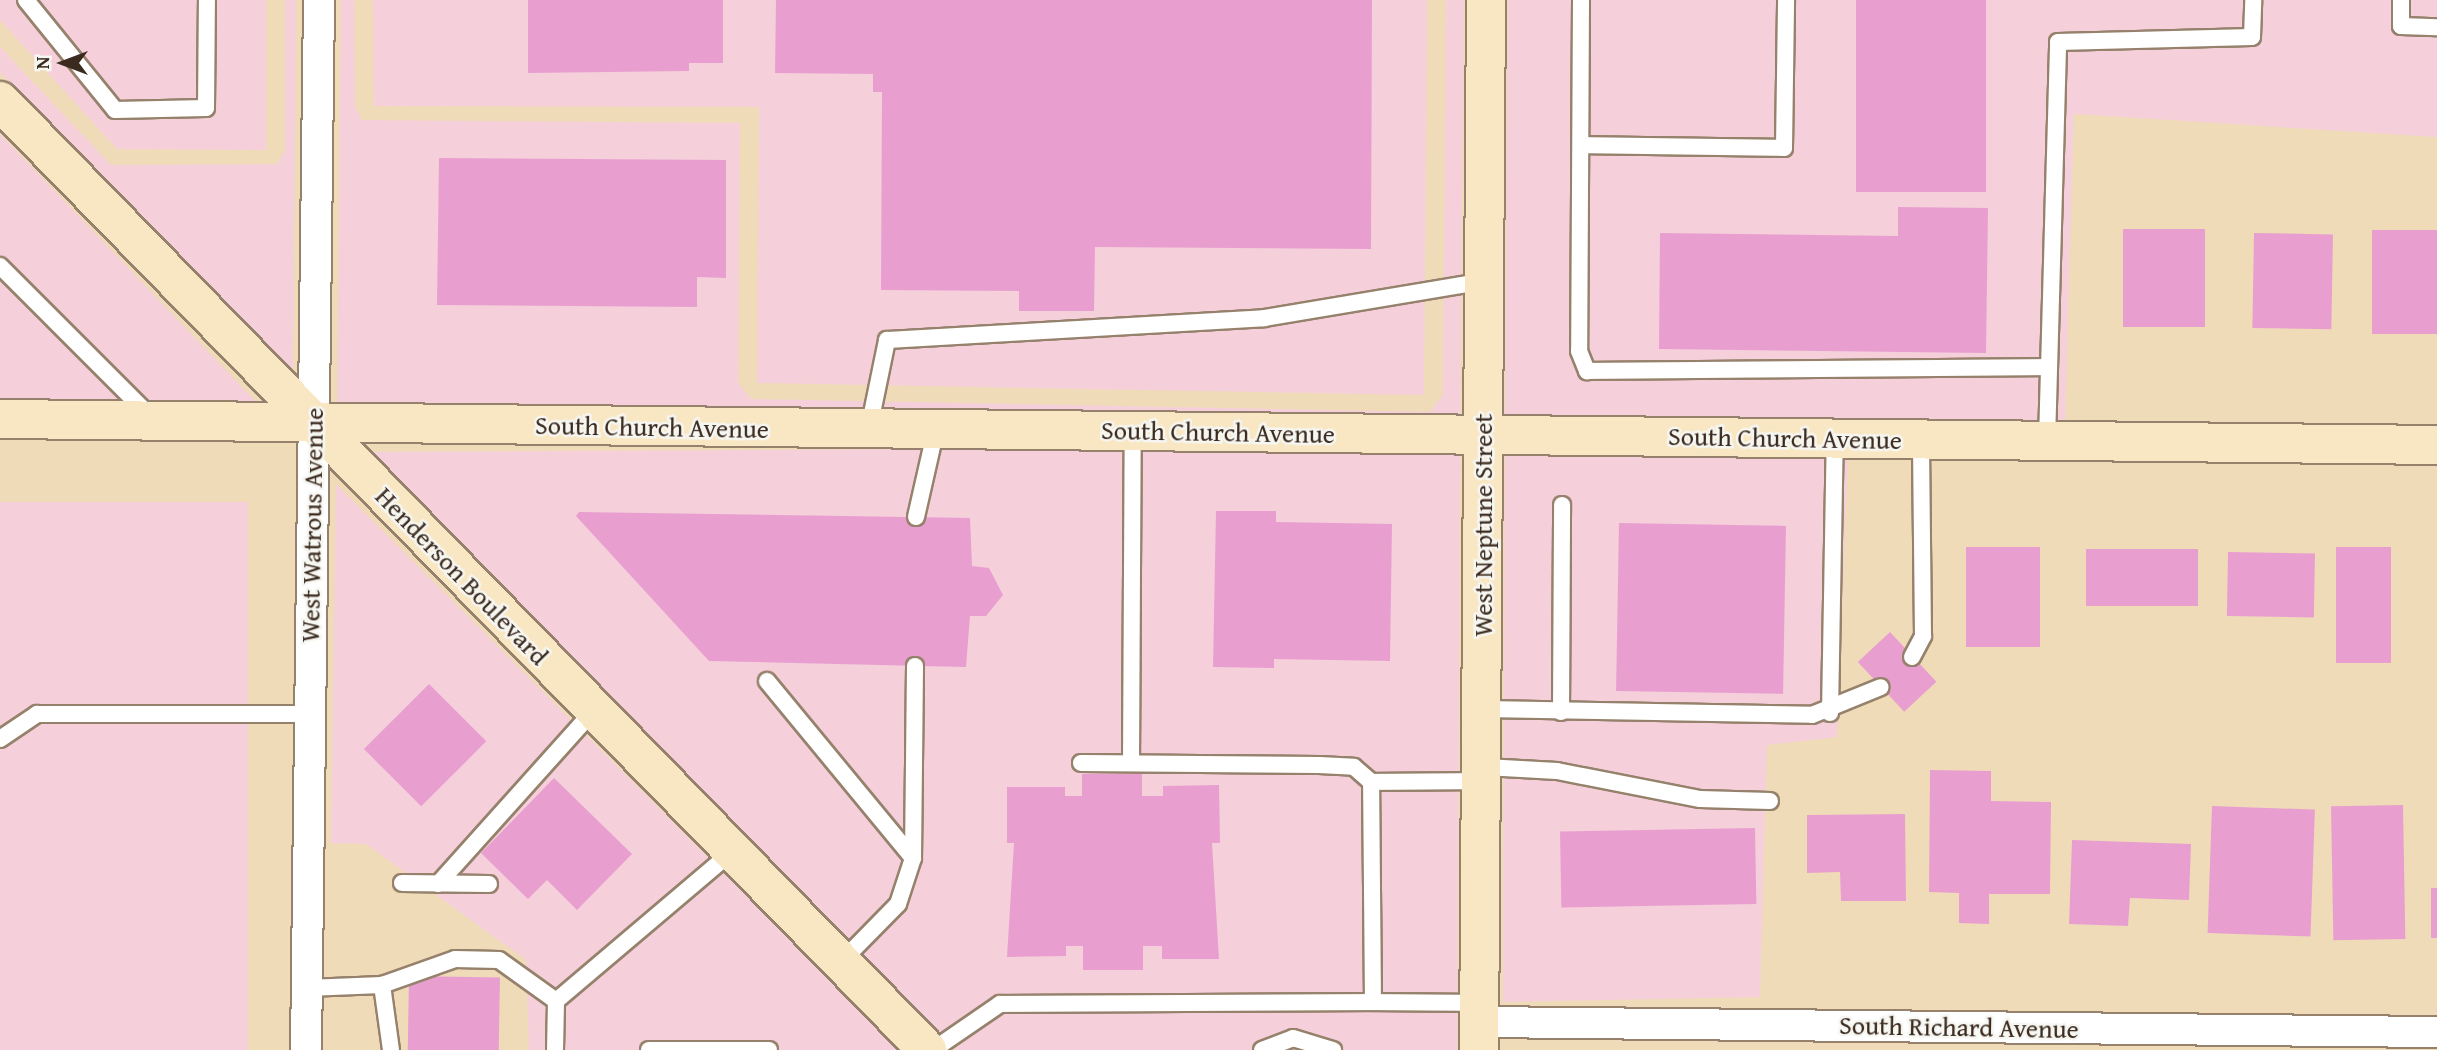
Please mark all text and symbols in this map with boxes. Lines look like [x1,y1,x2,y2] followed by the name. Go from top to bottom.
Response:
[28,28,98,98] north arrow
[28,57,56,69] text: N
[294,407,330,643] street label: West Watrous Avenue
[535,409,769,445] street label: South Church Avenue
[1467,413,1499,637] street label: West Neptune Street
[1101,414,1335,450] street label: South Church Avenue
[1668,420,1902,456] street label: South Church Avenue
[369,481,555,671] street label: Henderson Boulevard
[1839,1009,2079,1045] street label: South Richard Avenue

